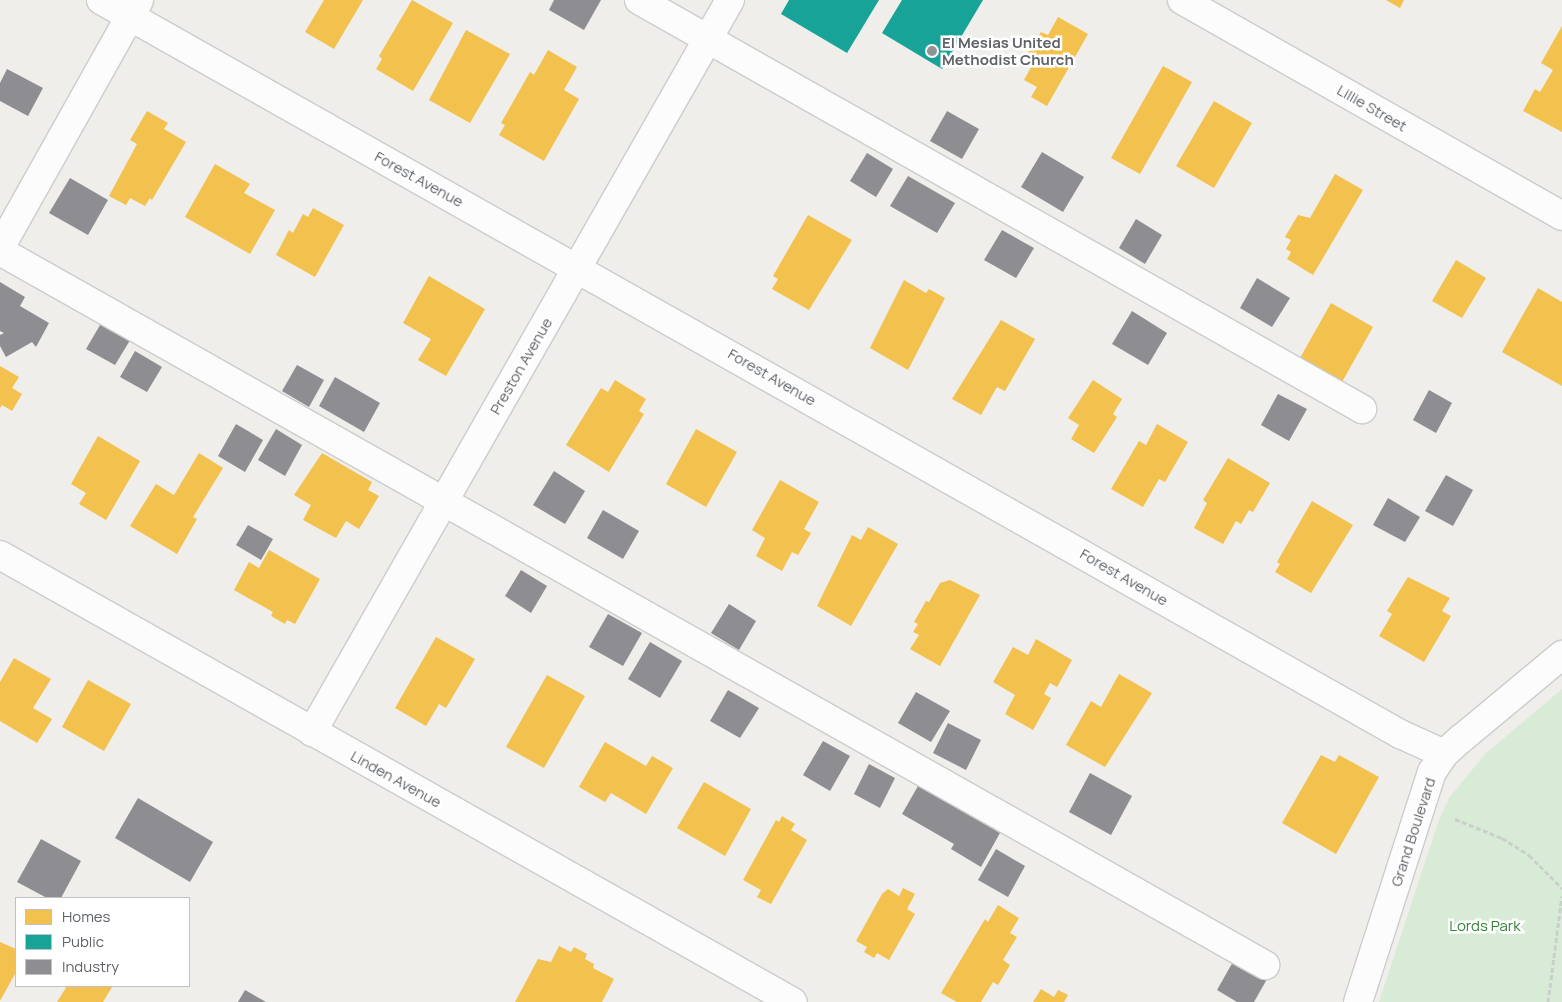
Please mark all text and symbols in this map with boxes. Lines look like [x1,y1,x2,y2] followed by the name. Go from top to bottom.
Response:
[942,33,1074,68] place label: El Mesias United Methodist Church
[926,45,938,57] marker: El Mesias United Methodist Church
[1334,81,1410,135] street label: Lillie Street
[372,147,466,211] street label: Forest Avenue
[486,314,556,418] street label: Preston Avenue
[725,345,819,409] street label: Forest Avenue
[1077,545,1171,609] street label: Forest Avenue
[348,747,444,811] street label: Linden Avenue
[1387,775,1439,889] street label: Grand Boulevard
[15,897,190,987] legend
[62,906,110,927] text: Homes
[1449,917,1521,935] park label: Lords Park
[62,931,104,952] text: Public
[62,956,119,977] text: Industry

